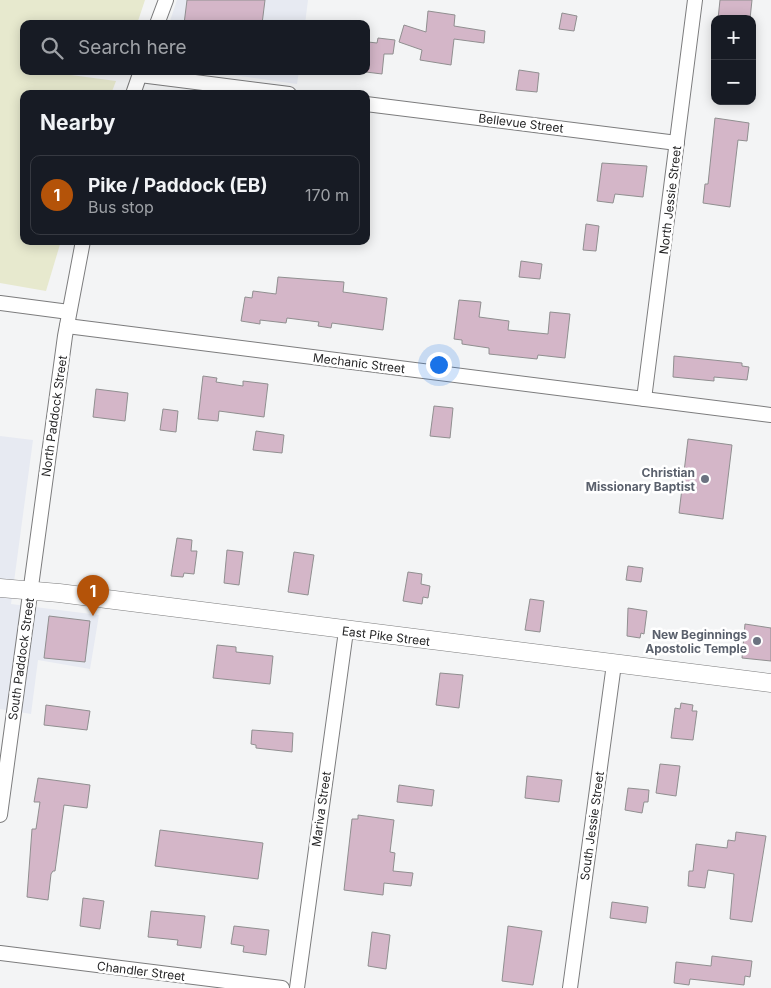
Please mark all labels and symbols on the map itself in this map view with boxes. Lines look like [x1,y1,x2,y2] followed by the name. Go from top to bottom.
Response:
[478,110,564,136] street label: Bellevue Street
[656,145,684,255] street label: North Jessie Street
[312,350,406,376] street label: Mechanic Street
[426,352,452,378] your location
[38,354,70,478] street label: North Paddock Street
[586,465,696,494] place label: Christian Missionary Baptist
[699,473,711,485] marker: Christian Missionary Baptist
[77,575,109,616] pin: 1
[5,597,37,721] street label: South Paddock Street
[341,623,431,649] street label: East Pike Street
[645,627,747,656] place label: New Beginnings Apostolic Temple
[751,635,763,647] marker: New Beginnings Apostolic Temple
[308,770,334,848] street label: Mariva Street
[577,770,607,882] street label: South Jessie Street
[96,958,186,984] street label: Chandler Street

